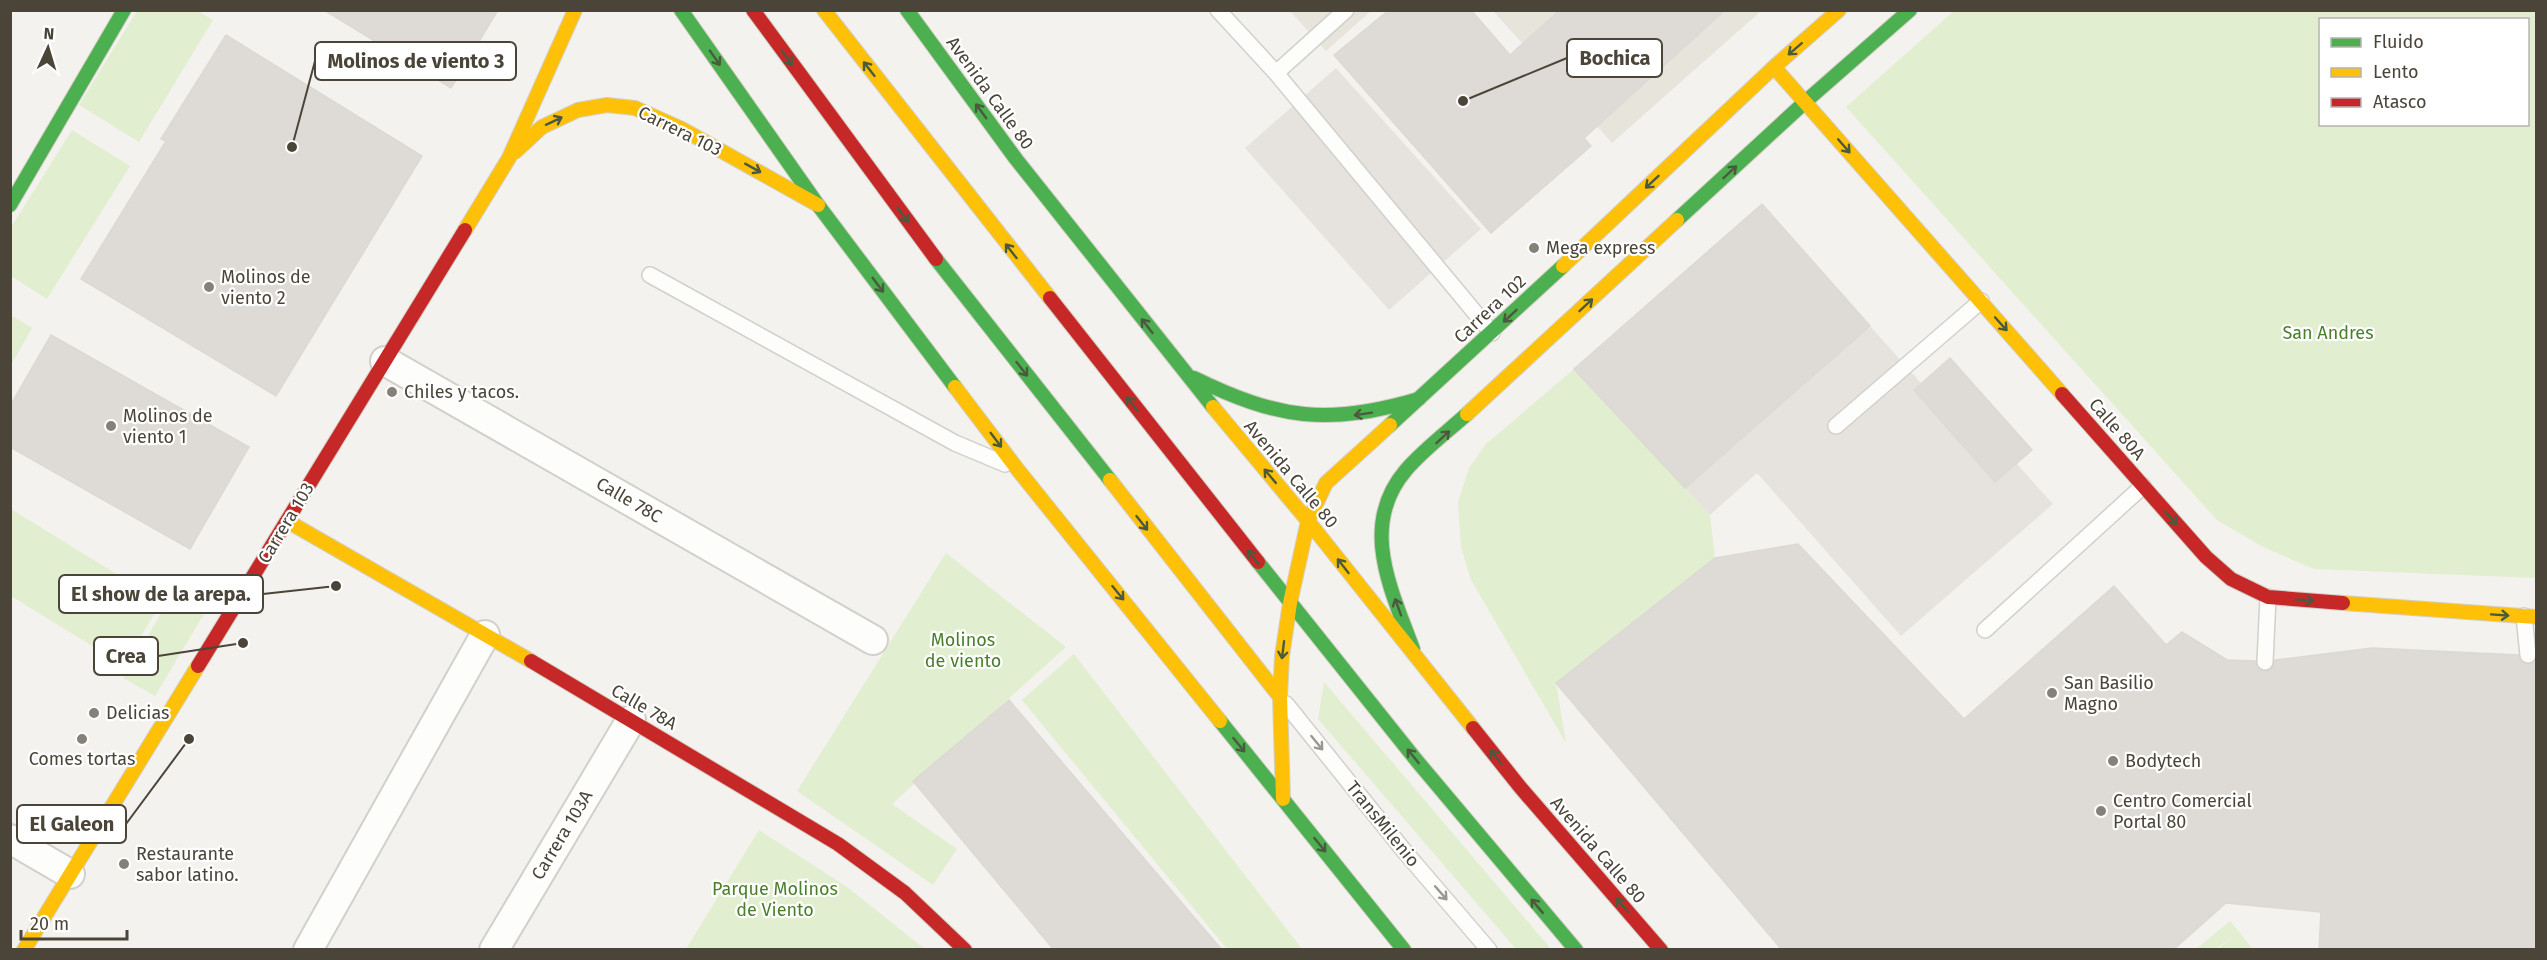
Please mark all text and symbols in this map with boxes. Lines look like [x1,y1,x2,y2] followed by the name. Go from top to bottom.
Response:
[18,18,78,78] north arrow
[2319,18,2529,126] legend
[43,24,55,43] text: N
[2373,31,2424,53] text: Fluido
[942,32,1038,154] street label: Avenida Calle 80
[1567,39,1662,77] callout: Bochica
[315,42,516,80] callout: Molinos de viento 3
[1788,42,1803,56] one-way arrow
[1579,46,1651,70] text: Bochica
[327,49,505,73] text: Molinos de viento 3
[709,50,721,66] one-way arrow
[781,50,793,66] one-way arrow
[863,61,876,77] one-way arrow
[2373,61,2419,83] text: Lento
[2373,91,2426,113] text: Atasco
[635,101,725,161] street label: Carrera 103
[975,104,988,120] one-way arrow
[545,115,563,127] one-way arrow
[1837,138,1851,153] one-way arrow
[744,163,761,175] one-way arrow
[1722,165,1737,179] one-way arrow
[1645,175,1660,189] one-way arrow
[896,207,909,223] one-way arrow
[1546,237,1655,259] place label: Mega express
[1527,241,1541,255] marker: Mega express
[1005,244,1018,260] one-way arrow
[221,266,311,309] place label: Molinos de viento 2
[1449,270,1531,348] street label: Carrera 102
[872,276,885,292] one-way arrow
[202,280,216,294] marker: Molinos de viento 2
[1579,297,1594,312] one-way arrow
[1503,308,1518,322] one-way arrow
[1994,316,2008,331] one-way arrow
[1141,318,1154,334] one-way arrow
[2282,322,2374,344] park label: San Andres
[1016,361,1029,377] one-way arrow
[404,381,519,403] place label: Chiles y tacos.
[385,385,399,399] marker: Chiles y tacos.
[2084,394,2150,465] street label: Calle 80A
[1125,397,1138,413] one-way arrow
[123,405,213,448] place label: Molinos de viento 1
[1354,409,1373,420] one-way arrow
[1239,415,1343,533] street label: Avenida Calle 80
[104,419,118,433] marker: Molinos de viento 1
[1435,430,1450,444] one-way arrow
[990,432,1002,448] one-way arrow
[1263,469,1277,484] one-way arrow
[592,472,666,528] street label: Calle 78C
[253,479,319,567] street label: Carrera 103
[2164,510,2178,525] one-way arrow
[1136,515,1149,531] one-way arrow
[1247,549,1260,565] one-way arrow
[1337,558,1350,574] one-way arrow
[59,575,263,613] callout: El show de la arepa.
[71,582,251,606] text: El show de la arepa.
[1111,584,1124,600] one-way arrow
[2295,595,2315,606] one-way arrow
[1392,598,1403,617] one-way arrow
[2489,609,2509,620] one-way arrow
[925,629,1001,672] park label: Molinos de viento
[94,637,158,675] callout: Crea
[1277,640,1288,659] one-way arrow
[106,644,146,668] text: Crea
[2064,672,2154,715] place label: San Basilio Magno
[607,679,681,735] street label: Calle 78A
[2045,686,2059,700] marker: San Basilio Magno
[106,702,169,724] place label: Delicias
[87,706,101,720] marker: Delicias
[75,732,89,746] marker: Comes tortas
[1310,735,1323,751] one-way arrow
[1233,737,1246,753] one-way arrow
[29,748,135,770] place label: Comes tortas
[1406,748,1419,764] one-way arrow
[1489,749,1502,765] one-way arrow
[2125,750,2201,772] place label: Bodytech
[2106,754,2120,768] marker: Bodytech
[1342,777,1424,871] street label: TransMilenio
[527,786,598,884] street label: Carrera 103A
[2113,790,2252,833] place label: Centro Comercial Portal 80
[1546,792,1650,908] street label: Avenida Calle 80
[2094,804,2108,818] marker: Centro Comercial Portal 80
[17,805,126,843] callout: El Galeon
[30,812,114,836] text: El Galeon
[1313,837,1326,853] one-way arrow
[136,843,239,886] place label: Restaurante sabor latino.
[117,857,131,871] marker: Restaurante sabor latino.
[712,878,838,921] park label: Parque Molinos de Viento
[1434,886,1448,901] one-way arrow
[1616,897,1629,913] one-way arrow
[1530,899,1544,914] one-way arrow
[21,903,128,941] scale bar
[30,913,69,935] text: 20 m

